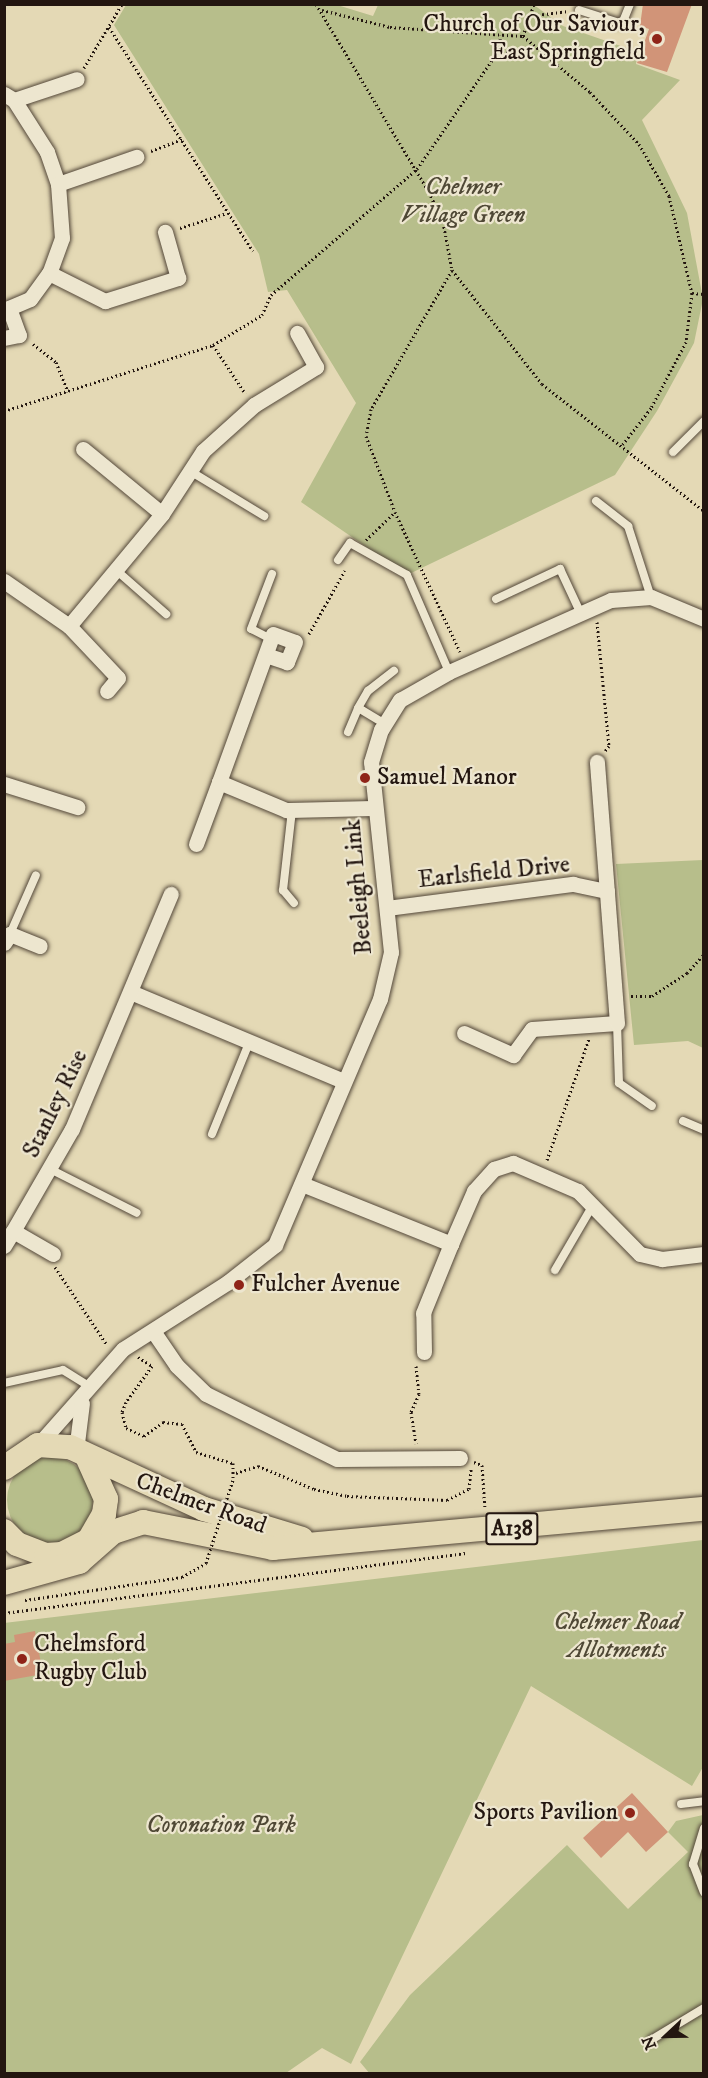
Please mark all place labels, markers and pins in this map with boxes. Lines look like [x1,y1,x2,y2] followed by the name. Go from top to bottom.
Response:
[423,11,645,67] place label: Church of Our Saviour, East Springfield
[650,32,664,46] marker: Church of Our Saviour, East Springfield
[377,764,517,792] place label: Samuel Manor
[358,771,372,785] marker: Samuel Manor
[251,1271,400,1299] place label: Fulcher Avenue
[232,1278,246,1292] marker: Fulcher Avenue
[34,1631,147,1687] place label: Chelmsford Rugby Club
[15,1652,29,1666] marker: Chelmsford Rugby Club
[474,1799,618,1827] place label: Sports Pavilion
[623,1806,637,1820] marker: Sports Pavilion

